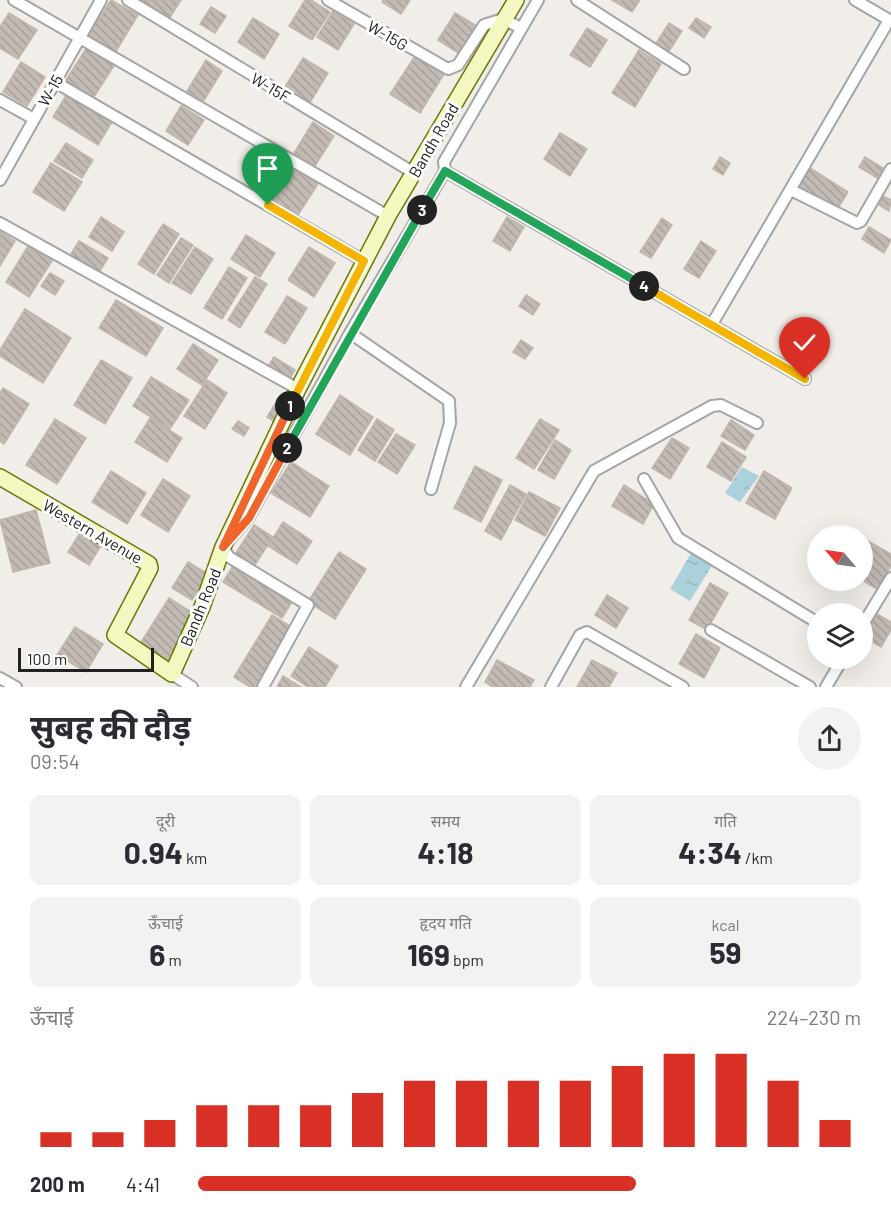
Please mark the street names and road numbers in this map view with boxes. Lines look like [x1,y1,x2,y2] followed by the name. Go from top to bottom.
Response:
[365,16,411,54] street label: W-15G
[248,68,294,106] street label: W-15F
[33,71,67,109] street label: W-15
[404,99,462,181] street label: Bandh Road
[40,495,146,567] street label: Western Avenue
[176,565,224,649] street label: Bandh Road

